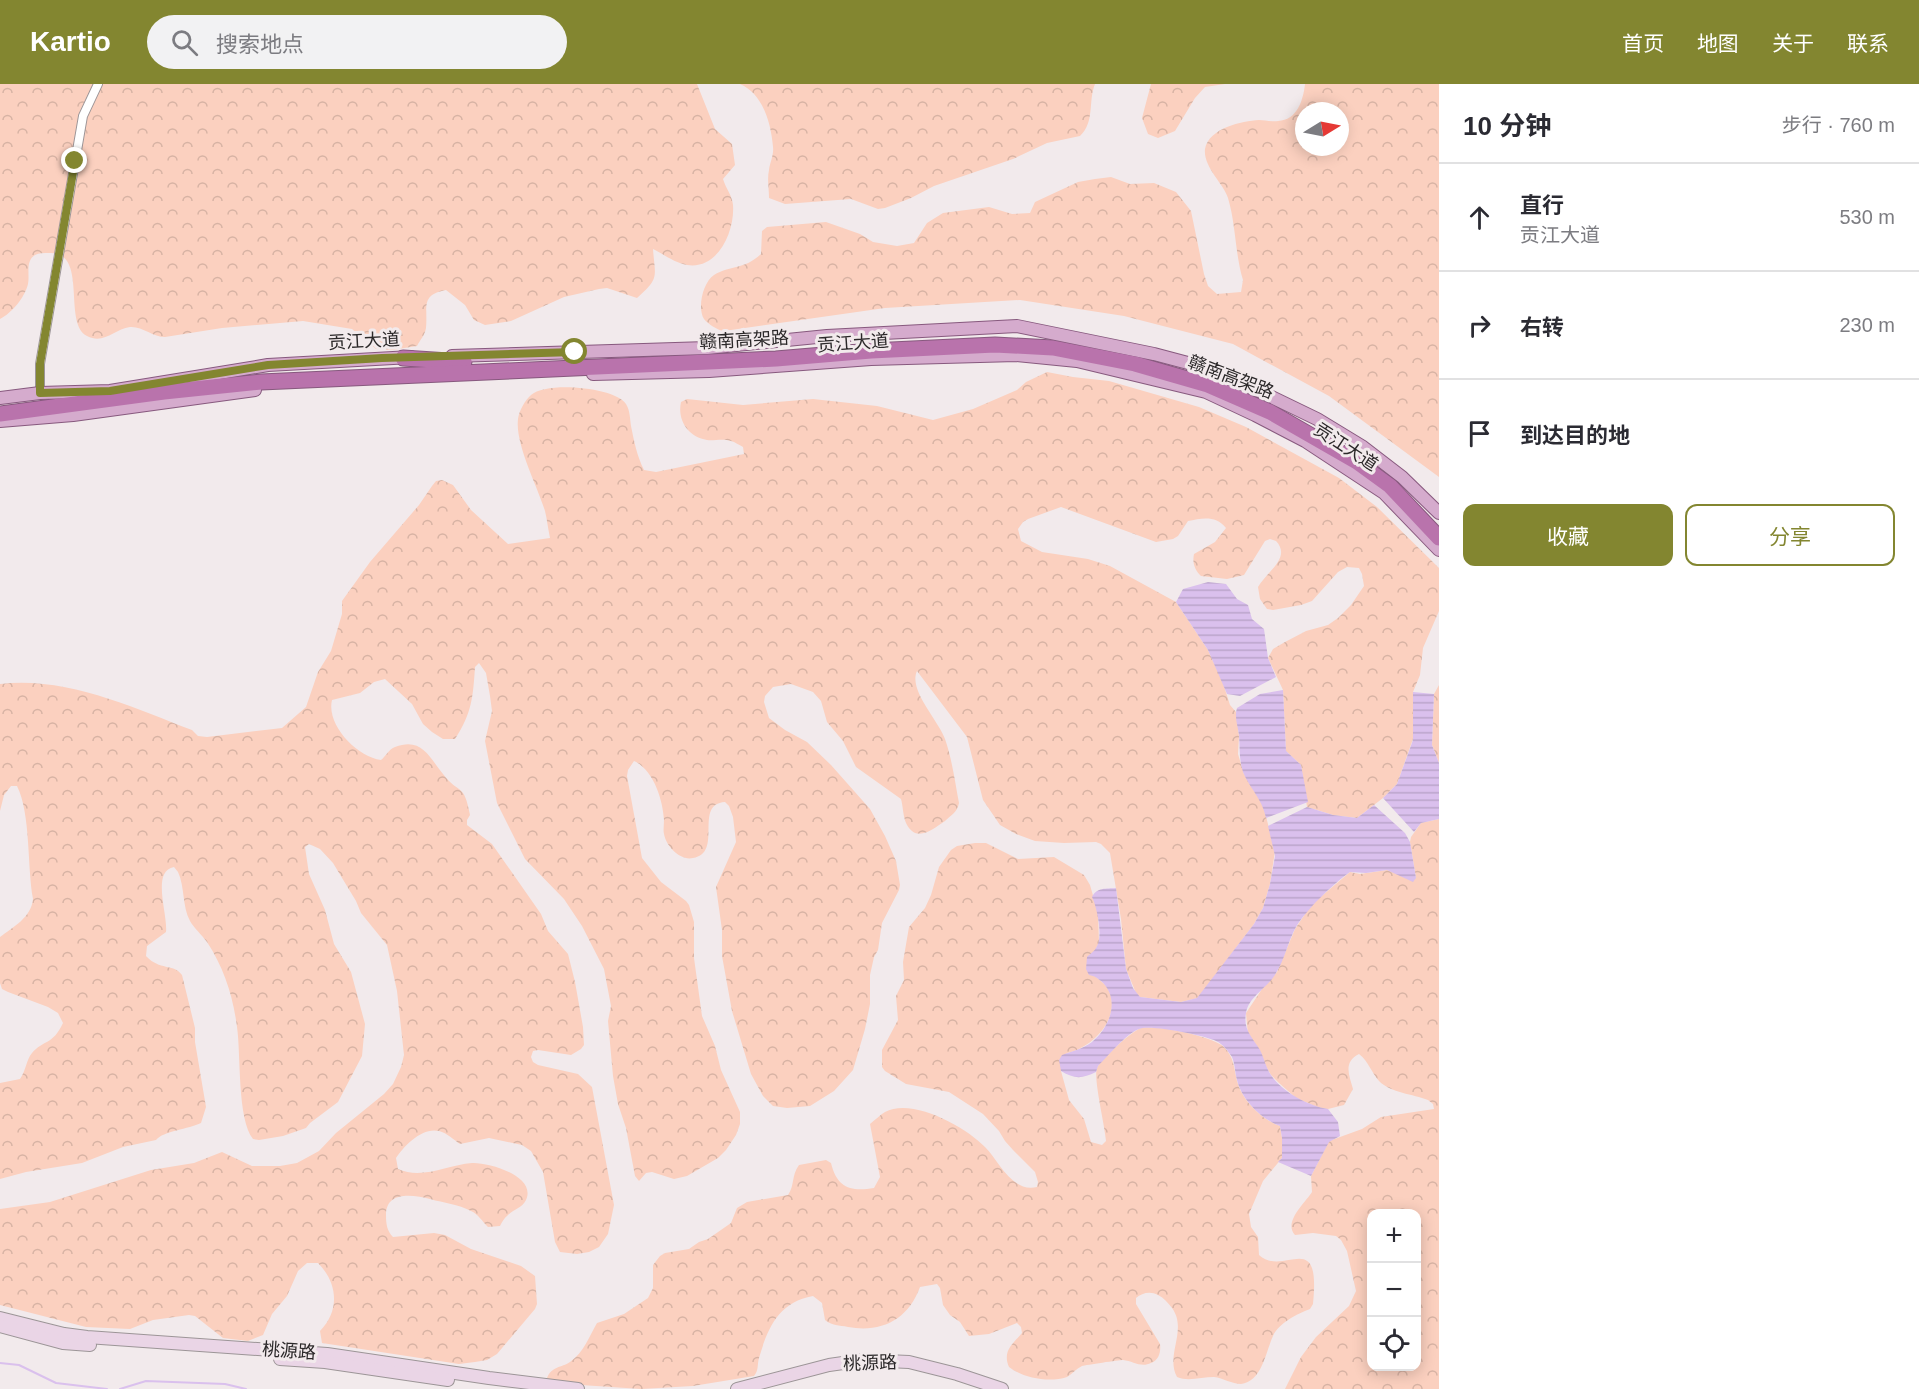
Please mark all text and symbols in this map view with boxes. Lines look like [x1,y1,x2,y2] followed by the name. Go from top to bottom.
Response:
[147,15,567,69] search box
[30,26,111,57] text: Kartio
[168,26,201,59] icon: search
[216,32,304,57] text: 搜索地点
[1622,32,1664,55] text: 首页
[1697,32,1739,55] text: 地图
[1772,32,1814,55] text: 关于
[1847,32,1889,55] text: 联系
[1295,102,1349,156] north arrow
[1463,111,1551,141] text: 10 分钟
[1782,114,1895,136] text: 步行 · 760 m
[61,147,87,173] route end
[1520,193,1564,218] text: 直行
[1463,201,1496,234] icon: ahead
[1839,206,1895,228] text: 530 m
[1520,224,1600,246] text: 贡江大道
[1463,309,1496,342] icon: right
[1839,314,1895,336] text: 230 m
[1520,315,1564,340] text: 右转
[699,328,789,352] street label: 赣南高架路
[328,329,400,353] street label: 贡江大道
[816,331,890,355] street label: 贡江大道
[561,338,587,364] route start
[1185,352,1277,402] street label: 赣南高架路
[1463,417,1496,450] icon: arrive
[1310,419,1382,475] street label: 贡江大道
[1520,423,1630,448] text: 到达目的地
[1463,504,1673,566] button: 收藏
[1685,504,1895,566] button: 分享
[1367,1209,1421,1371] map controls
[1367,1209,1421,1263] button: +
[1367,1263,1421,1317] button: −
[1367,1317,1421,1371] button: locate
[261,1339,317,1363] street label: 桃源路
[843,1352,897,1374] street label: 桃源路

